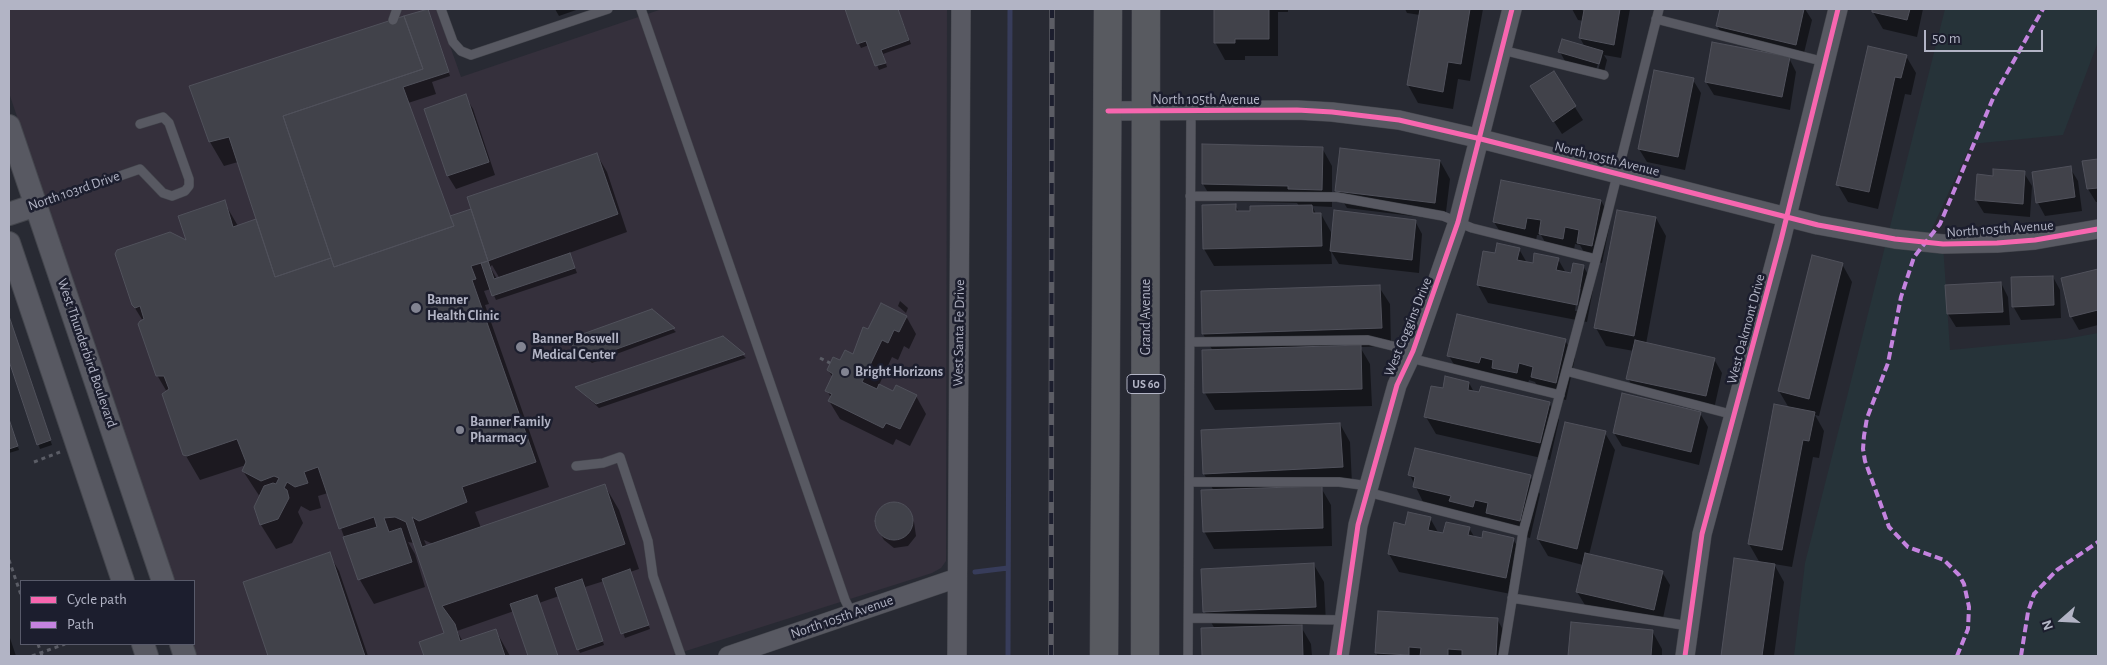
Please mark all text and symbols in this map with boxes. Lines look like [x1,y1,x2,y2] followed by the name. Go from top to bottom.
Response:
[1927,20,2046,52] scale bar
[1932,31,1961,46] text: 50 m
[1152,92,1260,108] street label: North 105th Avenue
[1553,138,1661,180] street label: North 105th Avenue
[26,167,122,215] street label: North 103rd Drive
[1946,217,2054,241] street label: North 105th Avenue
[1723,272,1769,386] street label: West Oakmont Drive
[1381,275,1435,379] street label: West Coggins Drive
[54,276,120,430] street label: West Thunderbird Boulevard
[950,279,968,387] street label: West Santa Fe Drive
[1138,279,1154,355] street label: Grand Avenue
[427,292,499,324] place label: Banner Health Clinic
[409,301,423,315] marker: Banner Health Clinic
[532,331,619,364] place label: Banner Boswell Medical Center
[514,340,528,354] marker: Banner Boswell Medical Center
[855,364,943,380] place label: Bright Horizons
[839,366,851,378] marker: Bright Horizons
[1127,374,1165,394] road number: US 60
[470,414,551,447] place label: Banner Family Pharmacy
[454,424,466,436] marker: Banner Family Pharmacy
[20,580,195,645] legend
[67,592,127,607] text: Cycle path
[788,592,896,642] street label: North 105th Avenue
[2037,595,2087,645] north arrow
[67,617,94,632] text: Path
[2040,618,2056,632] text: N

